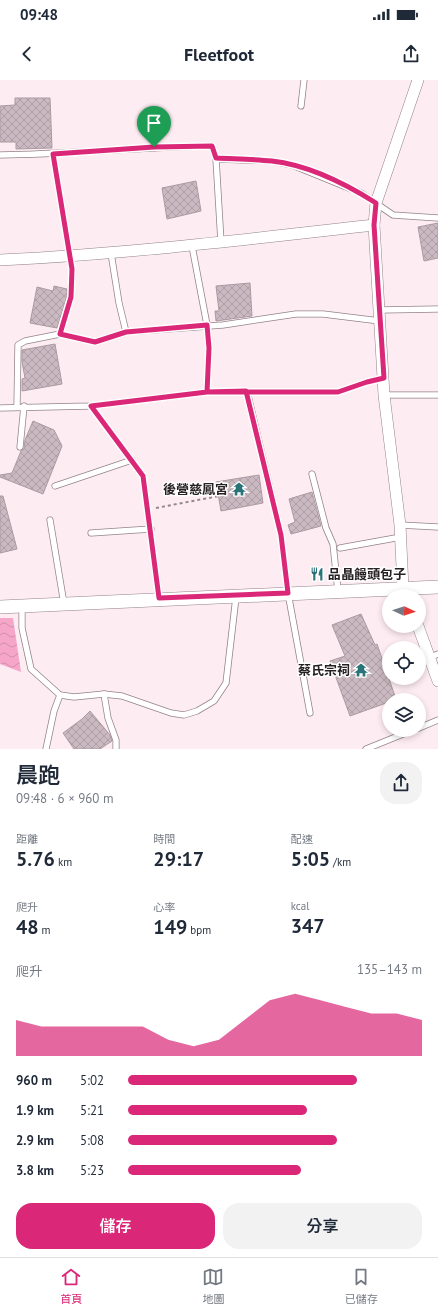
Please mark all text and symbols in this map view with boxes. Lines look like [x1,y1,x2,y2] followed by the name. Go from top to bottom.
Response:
[20,5,58,24] text: 09:48
[16,43,38,65] icon: back
[184,43,254,66] text: Fleetfoot
[400,43,422,65] icon: share
[137,106,171,147] pin
[143,112,165,134] icon: arrive
[163,481,228,498] place label: 後營慈鳳宮
[231,481,247,497] temple icon: 後營慈鳳宮
[309,566,325,582] restaurant icon: 品晶饅頭包子
[328,566,406,583] place label: 品晶饅頭包子
[382,589,426,633] north arrow
[382,589,426,737] map controls
[382,641,426,685] button: locate
[298,662,350,679] place label: 蔡氏宗祠
[353,662,369,678] temple icon: 蔡氏宗祠
[382,693,426,737] button: layers
[16,761,60,789] text: 晨跑
[380,762,422,804] button: share
[16,790,113,807] text: 09:48 · 6 × 960 m
[16,832,38,846] text: 距離
[153,832,175,846] text: 時間
[291,832,313,846] text: 配速
[16,846,55,872] text: 5.76
[153,846,204,872] text: 29:17
[291,846,330,872] text: 5:05
[55,855,72,869] text: km
[330,855,351,869] text: /km
[291,899,309,913] text: kcal
[16,900,38,914] text: 爬升
[153,900,175,914] text: 心率
[291,913,325,939] text: 347
[16,914,39,940] text: 48
[153,914,187,940] text: 149
[39,923,51,937] text: m
[187,923,211,937] text: bpm
[357,961,422,978] text: 135–143 m
[16,963,42,980] text: 爬升
[16,1072,52,1089] text: 960 m
[80,1072,104,1089] text: 5:02
[16,1102,54,1119] text: 1.9 km
[80,1102,104,1119] text: 5:21
[16,1132,54,1149] text: 2.9 km
[80,1132,104,1149] text: 5:08
[16,1162,54,1179] text: 3.8 km
[80,1162,104,1179] text: 5:23
[16,1203,215,1249] button: 儲存
[223,1203,422,1249] button: 分享
[60,1266,82,1306] tab: 首頁
[202,1266,224,1306] tab: 地圖
[345,1266,378,1306] tab: 已儲存

